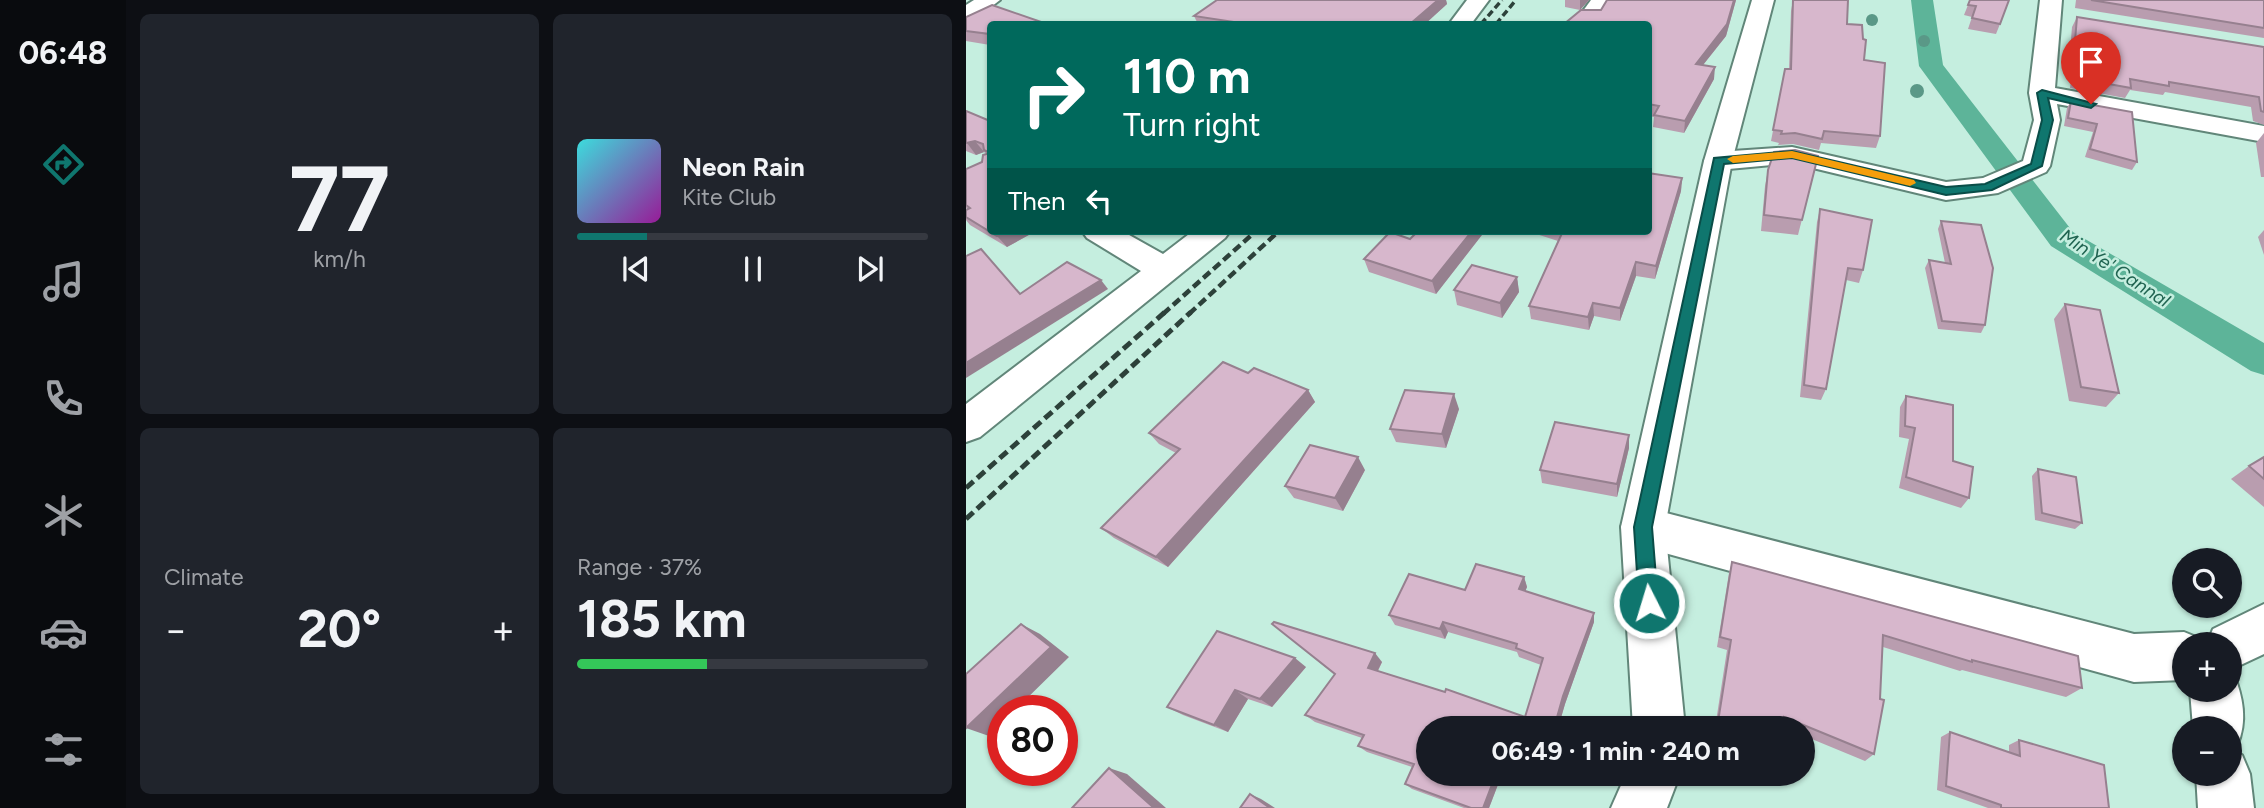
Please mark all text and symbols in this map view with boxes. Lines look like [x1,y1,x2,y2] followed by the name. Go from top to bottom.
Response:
[2061,32,2121,104] pin
[19,34,107,72] text: 06:48
[2072,43,2110,81] icon: arrive
[1123,46,1251,105] text: 110 m
[1008,49,1099,140] icon: right
[1123,106,1261,144] text: Turn right
[39,140,88,189] icon: directions
[289,145,390,254] text: 77
[682,151,805,183] text: Neon Rain
[1080,182,1118,220] icon: left
[682,183,776,211] text: Kite Club
[1008,185,1066,217] text: Then
[2056,224,2175,313] water label: Min Ye' Cannal
[313,245,366,273] text: km/h
[617,250,655,288] icon: previous
[734,250,772,288] icon: pause
[851,250,889,288] icon: next
[39,257,88,306] icon: music
[39,374,88,423] icon: phone
[39,491,88,540] icon: climate
[2172,548,2242,786] map controls
[2172,548,2242,618] button: search
[577,553,702,581] text: Range · 37%
[164,563,243,591] text: Climate
[1612,566,1686,640] position arrow
[577,588,747,650] text: 185 km
[298,598,381,660] text: 20°
[164,607,188,653] text: −
[491,607,515,653] text: +
[39,608,88,657] icon: car
[2172,632,2242,702] button: +
[987,695,1078,786] speed limit sign: 80
[2172,716,2242,786] button: −
[39,725,88,774] icon: filters
[1491,735,1740,767] text: 06:49 · 1 min · 240 m

